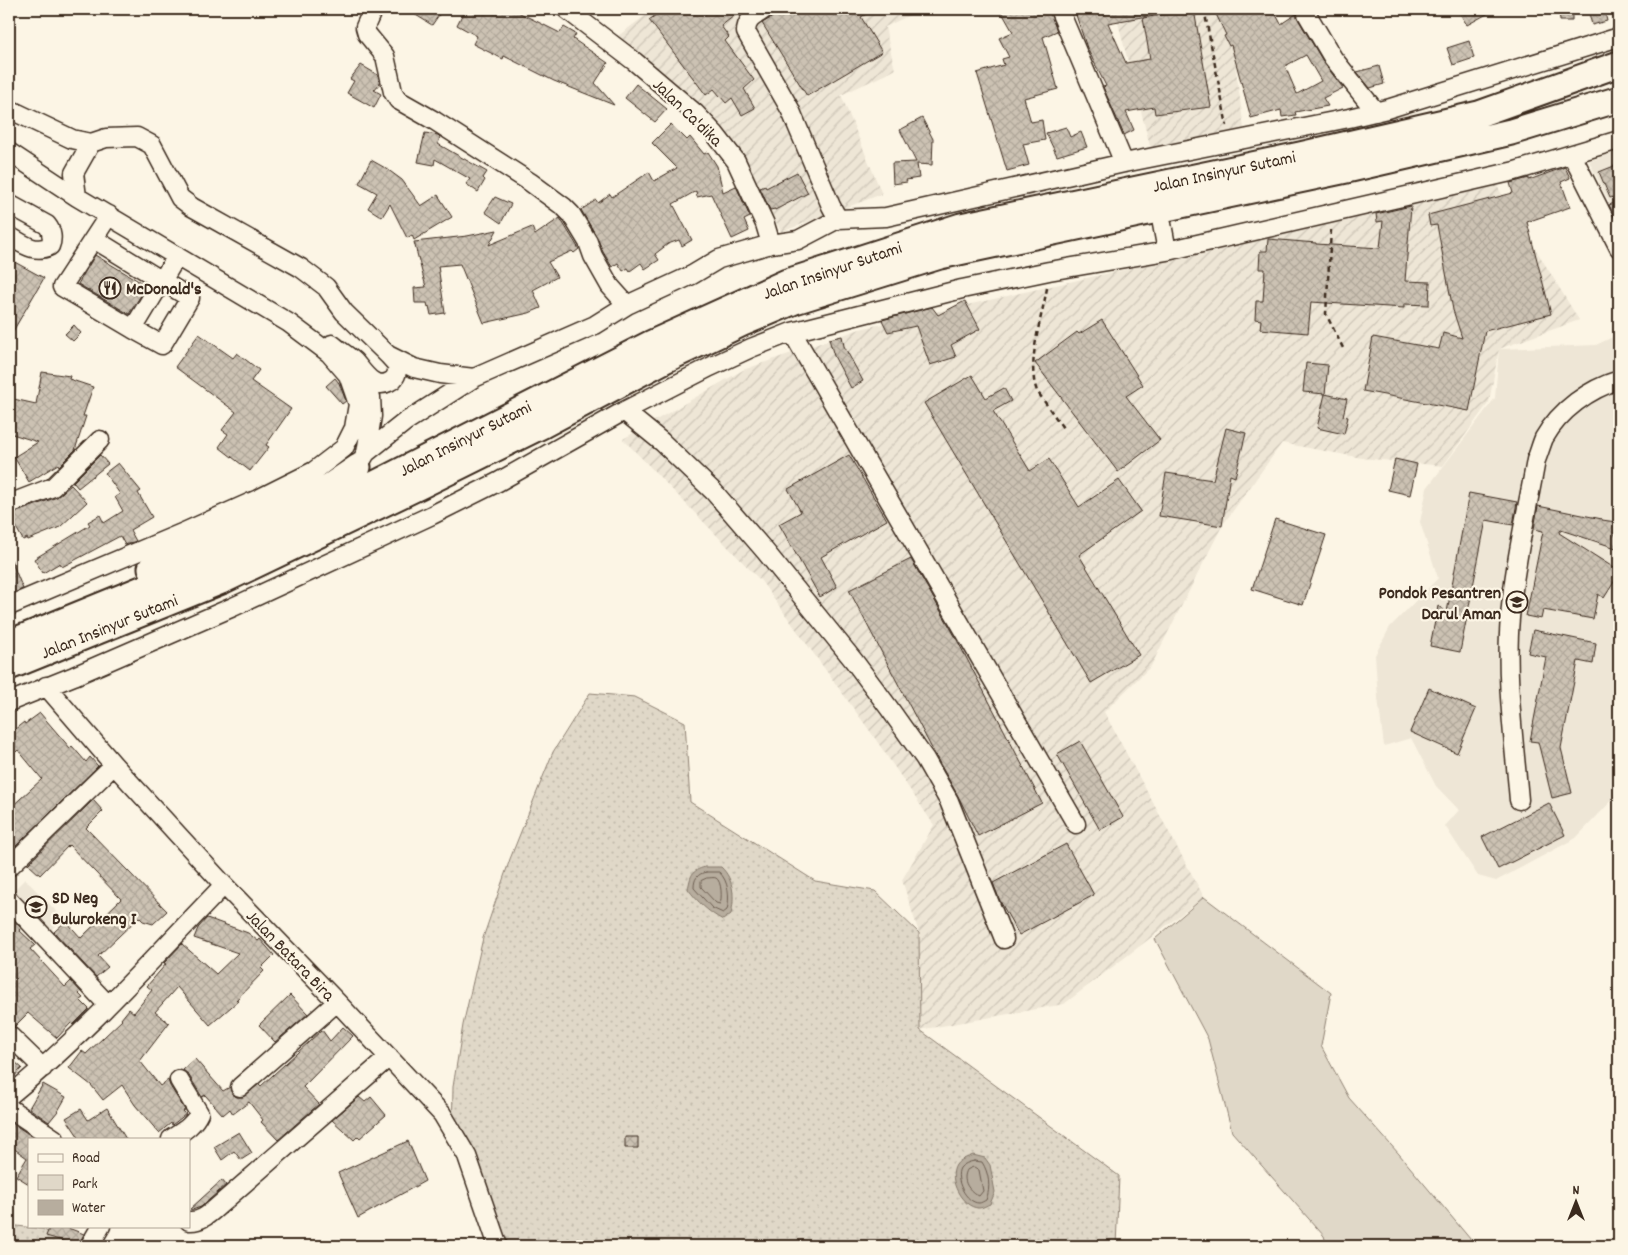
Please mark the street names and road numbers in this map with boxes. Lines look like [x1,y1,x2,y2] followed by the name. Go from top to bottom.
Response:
[646,74,727,154] street label: Jalan Ca'dika
[1151,146,1298,201] street label: Jalan Insinyur Sutami
[760,237,906,308] street label: Jalan Insinyur Sutami
[396,396,537,484] street label: Jalan Insinyur Sutami
[38,589,182,667] street label: Jalan Insinyur Sutami
[239,905,340,1008] street label: Jalan Batara Bira

